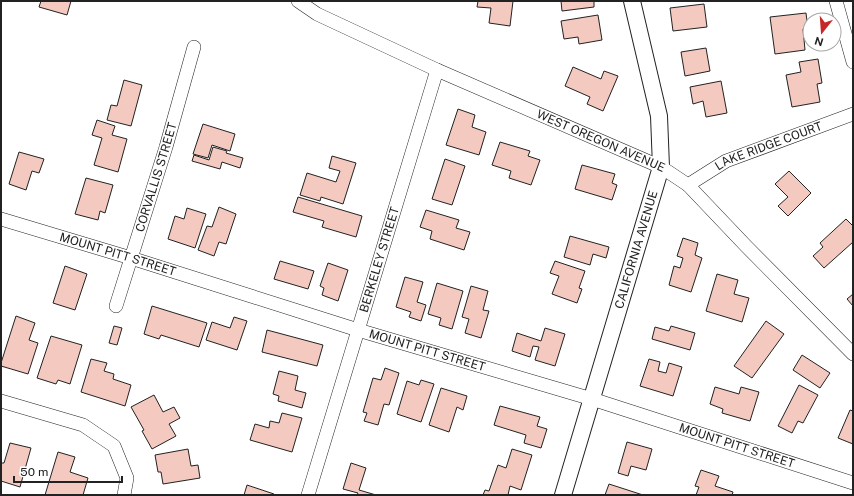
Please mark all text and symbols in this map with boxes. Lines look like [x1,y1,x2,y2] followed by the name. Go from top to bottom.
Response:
[802,12,842,52] north arrow
[813,35,825,49] text: N
[535,107,667,175] street label: WEST OREGON AVENUE
[712,119,824,173] street label: LAKE RIDGE COURT
[133,121,180,234] street label: CORVALLIS STREET
[612,189,661,310] street label: CALIFORNIA AVENUE
[357,205,402,314] street label: BERKELEY STREET
[58,230,178,279] street label: MOUNT PITT STREET
[367,327,487,374] street label: MOUNT PITT STREET
[677,420,796,471] street label: MOUNT PITT STREET
[14,458,122,484] scale bar
[20,465,48,479] text: 50 m

